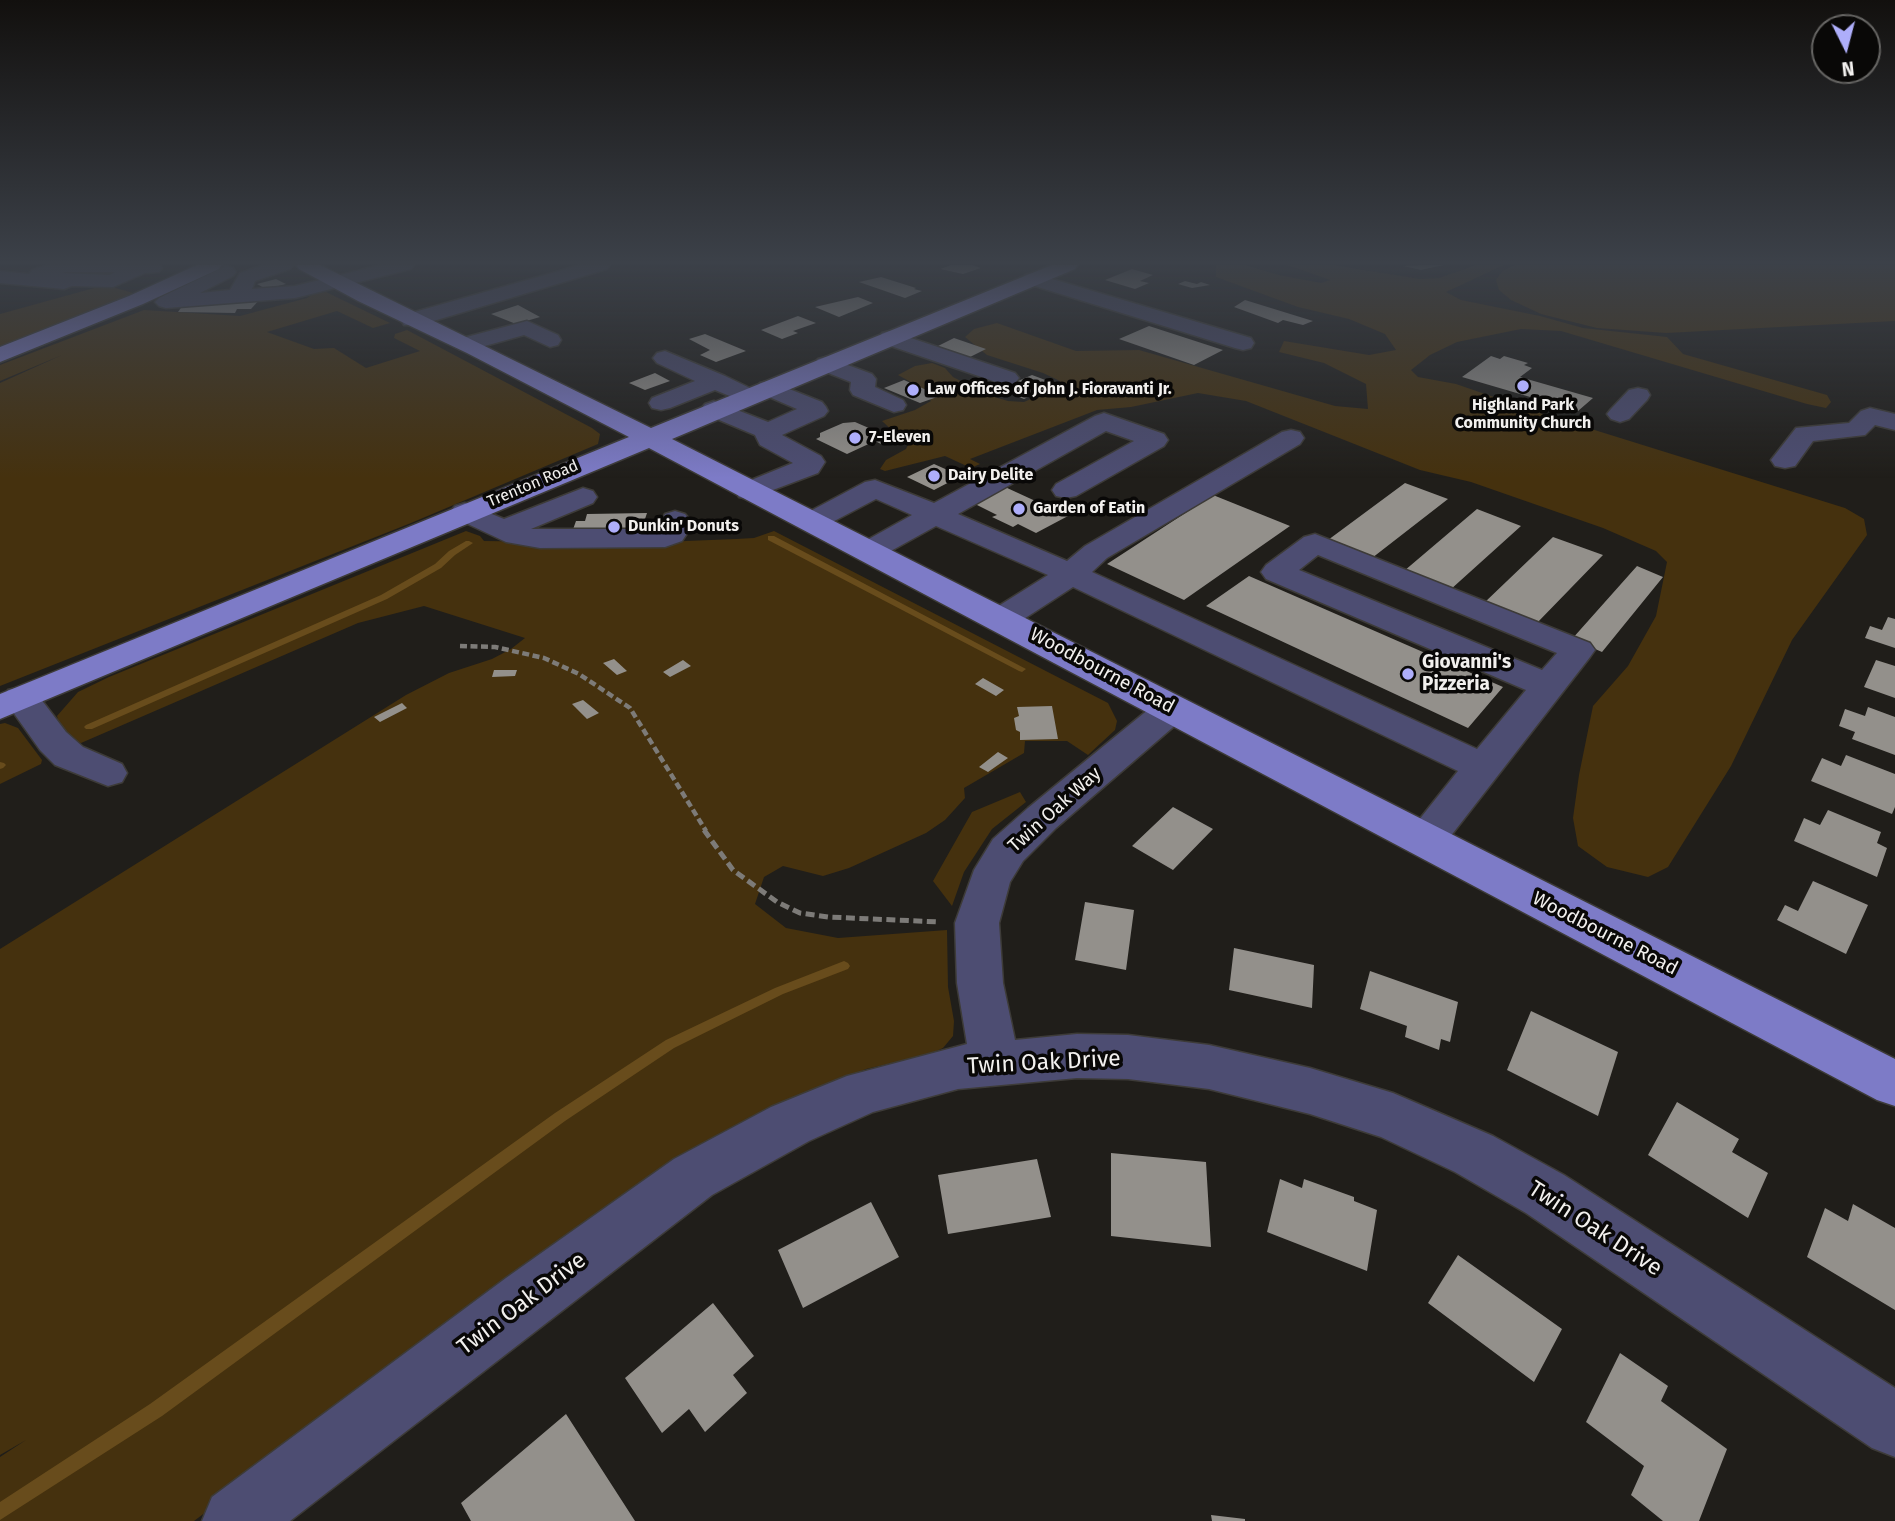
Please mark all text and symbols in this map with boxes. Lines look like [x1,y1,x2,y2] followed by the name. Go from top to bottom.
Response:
[1811,14,1881,84] north arrow
[1841,56,1856,80] text: N
[1515,378,1531,394] marker: Highland Park Community Church
[927,380,1172,400] place label: Law Offices of John J. Fioravanti Jr.
[905,382,921,398] marker: Law Offices of John J. Fioravanti Jr.
[1455,396,1591,434] place label: Highland Park Community Church
[869,428,931,448] place label: 7-Eleven
[847,430,863,446] marker: 7-Eleven
[485,456,581,512] street label: Trenton Road
[948,466,1033,486] place label: Dairy Delite
[926,468,942,484] marker: Dairy Delite
[1033,499,1145,519] place label: Garden of Eatin
[1011,501,1027,517] marker: Garden of Eatin
[628,517,739,537] place label: Dunkin' Donuts
[606,519,622,535] marker: Dunkin' Donuts
[1026,623,1178,719] street label: Woodbourne Road
[1422,652,1511,696] place label: Giovanni's Pizzeria
[1400,666,1416,682] marker: Giovanni's Pizzeria
[1004,762,1106,858] street label: Twin Oak Way
[1528,887,1682,981] street label: Woodbourne Road
[967,1045,1121,1081] street label: Twin Oak Drive
[1523,1176,1667,1282] street label: Twin Oak Drive
[452,1247,592,1361] street label: Twin Oak Drive

